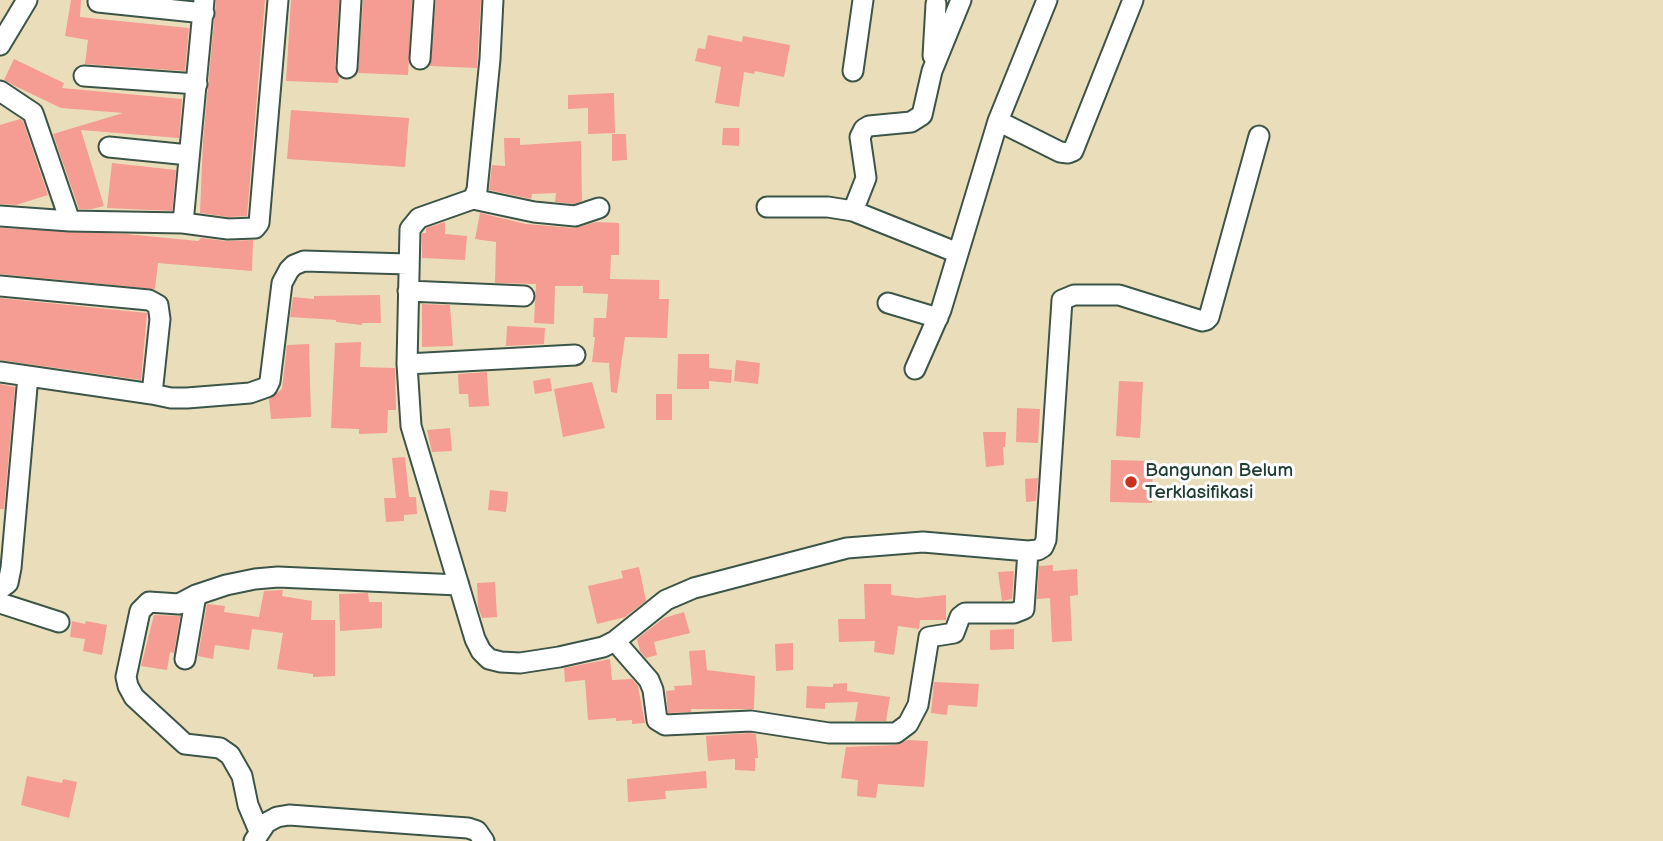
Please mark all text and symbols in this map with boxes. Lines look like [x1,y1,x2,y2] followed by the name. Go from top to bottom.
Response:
[1145,460,1293,504] place label: Bangunan Belum Terklasifikasi
[1123,474,1139,490] marker: Bangunan Belum Terklasifikasi

